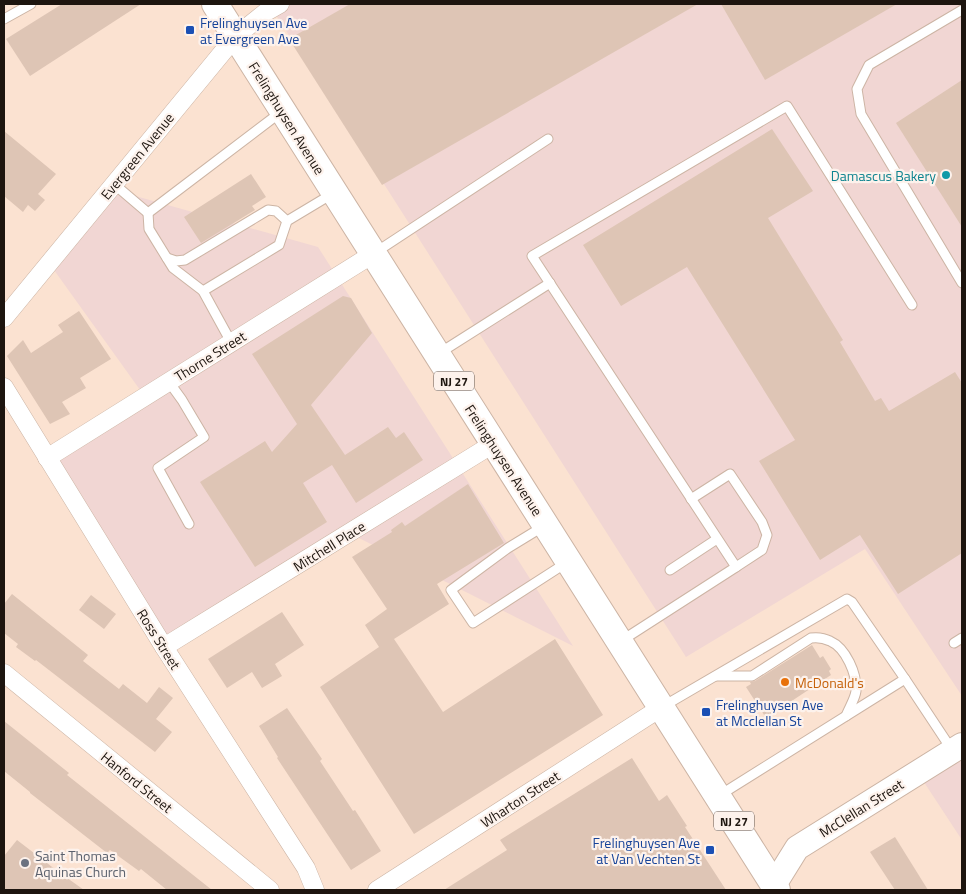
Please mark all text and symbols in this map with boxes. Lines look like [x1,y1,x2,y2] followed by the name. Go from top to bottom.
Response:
[200,12,307,49] place label: Frelinghuysen Ave at Evergreen Ave
[184,24,196,36] marker: Frelinghuysen Ave at Evergreen Ave
[244,58,330,178] street label: Frelinghuysen Avenue
[95,108,179,204] street label: Evergreen Avenue
[831,165,936,186] place label: Damascus Bakery
[940,169,952,181] marker: Damascus Bakery
[170,326,250,386] street label: Thorne Street
[434,372,474,391] road number: NJ 27
[460,400,548,520] street label: Frelinghuysen Avenue
[289,515,369,577] street label: Mitchell Place
[132,605,186,674] street label: Ross Street
[795,672,864,693] place label: McDonald's
[779,676,791,688] marker: McDonald's
[716,694,823,731] place label: Frelinghuysen Ave at Mcclellan St
[700,706,712,718] marker: Frelinghuysen Ave at Mcclellan St
[97,746,178,818] street label: Hanford Street
[476,765,564,833] street label: Wharton Street
[815,774,907,842] street label: McClellan Street
[714,811,754,830] road number: NJ 27
[593,832,700,869] place label: Frelinghuysen Ave at Van Vechten St
[704,844,716,856] marker: Frelinghuysen Ave at Van Vechten St
[35,845,126,882] place label: Saint Thomas Aquinas Church
[19,857,31,869] marker: Saint Thomas Aquinas Church

